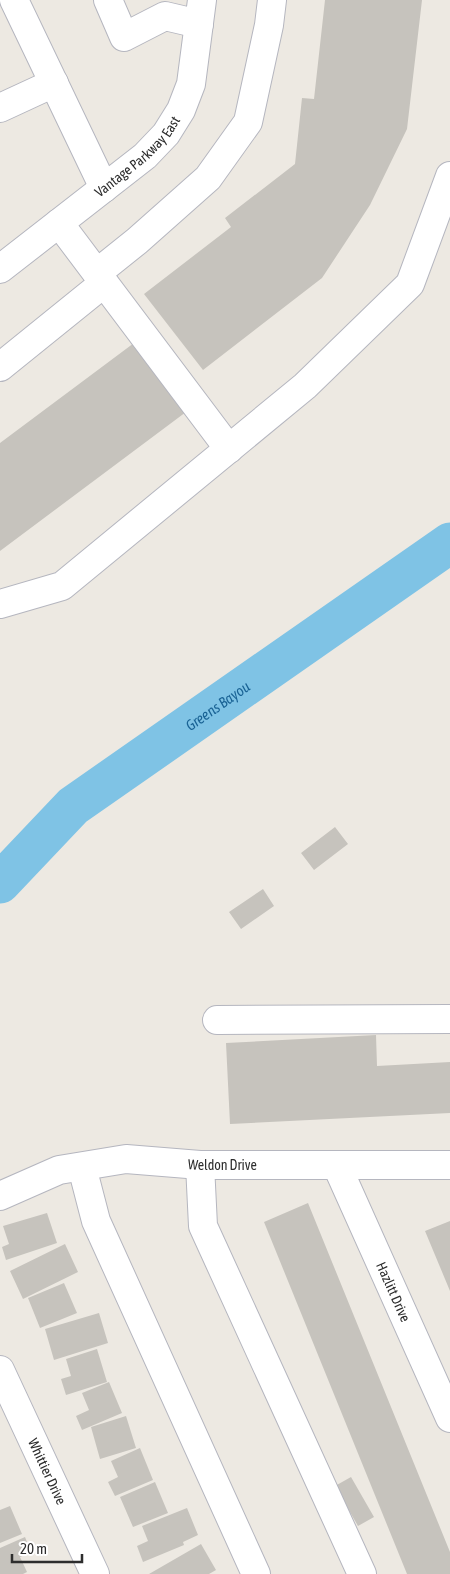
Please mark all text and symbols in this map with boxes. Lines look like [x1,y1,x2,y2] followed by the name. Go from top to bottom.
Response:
[91,113,183,200] street label: Vantage Parkway East
[182,677,253,734] water label: Greens Bayou
[187,1156,257,1173] street label: Weldon Drive
[373,1259,414,1324] street label: Hazlitt Drive
[25,1436,70,1507] street label: Whittier Drive
[12,1532,82,1564] scale bar
[20,1540,47,1557] text: 20 m

